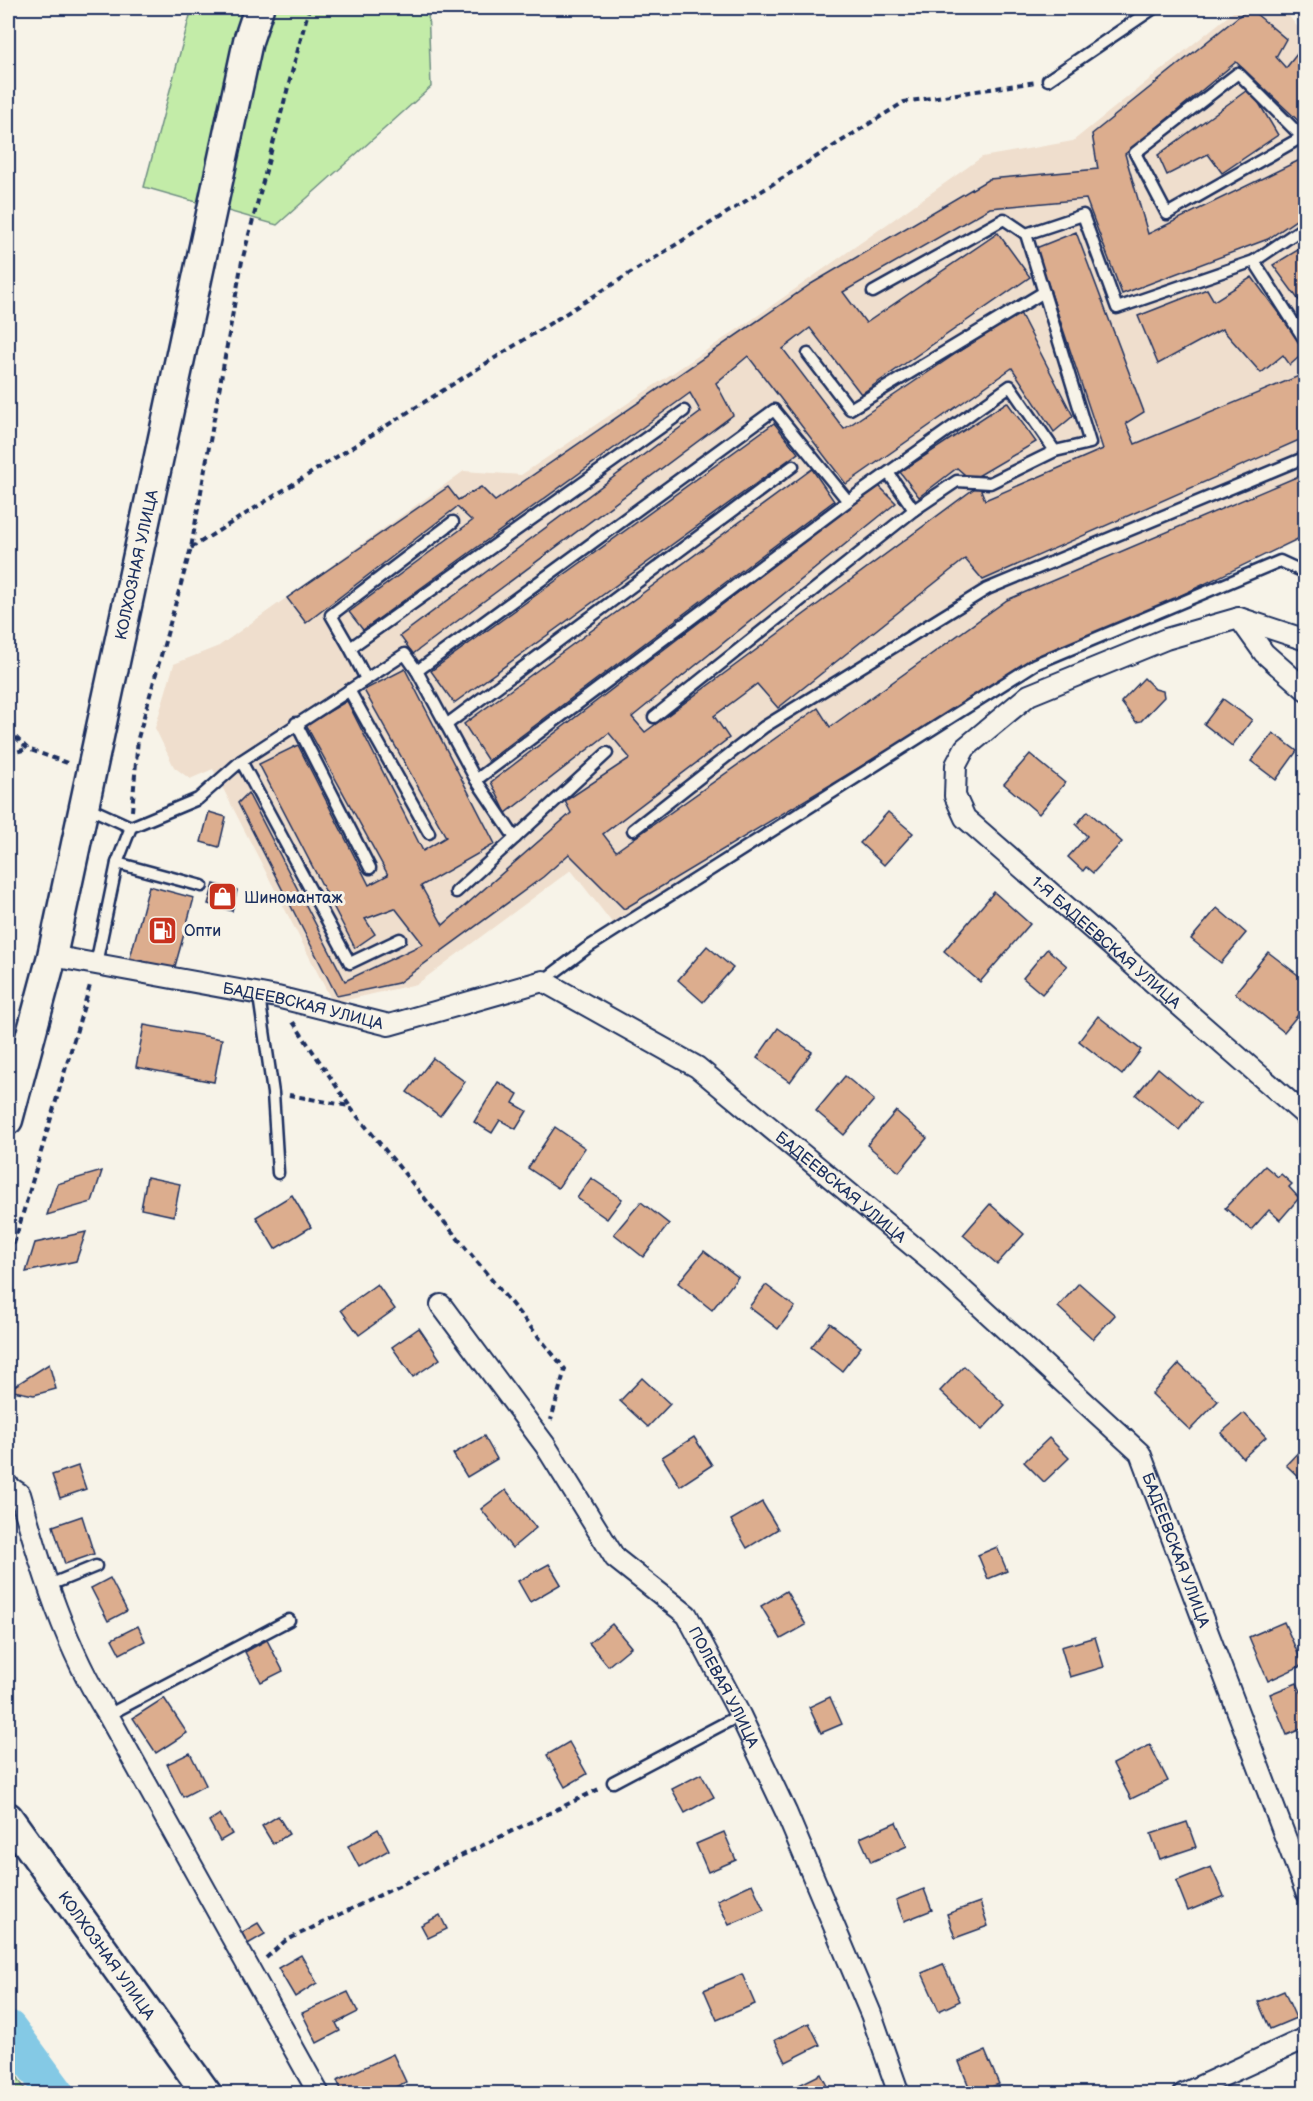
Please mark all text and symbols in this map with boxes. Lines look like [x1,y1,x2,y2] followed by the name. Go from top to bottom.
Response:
[112,488,163,642] street label: КОЛХОЗНАЯ УЛИЦА
[1027,873,1184,1013] street label: 1-Я БАДЕЕВСКАЯ УЛИЦА
[207,881,239,913] shop icon: Шиномантаж
[244,889,343,908] place label: Шиномантаж
[147,914,179,946] fuel station icon: Опти
[184,922,221,941] place label: Опти
[221,979,385,1034] street label: БАДЕЕВСКАЯ УЛИЦА
[771,1128,910,1248] street label: БАДЕЕВСКАЯ УЛИЦА
[1137,1470,1213,1631] street label: БАДЕЕВСКАЯ УЛИЦА
[684,1624,762,1751] street label: ПОЛЕВАЯ УЛИЦА
[54,1888,159,2024] street label: КОЛХОЗНАЯ УЛИЦА

